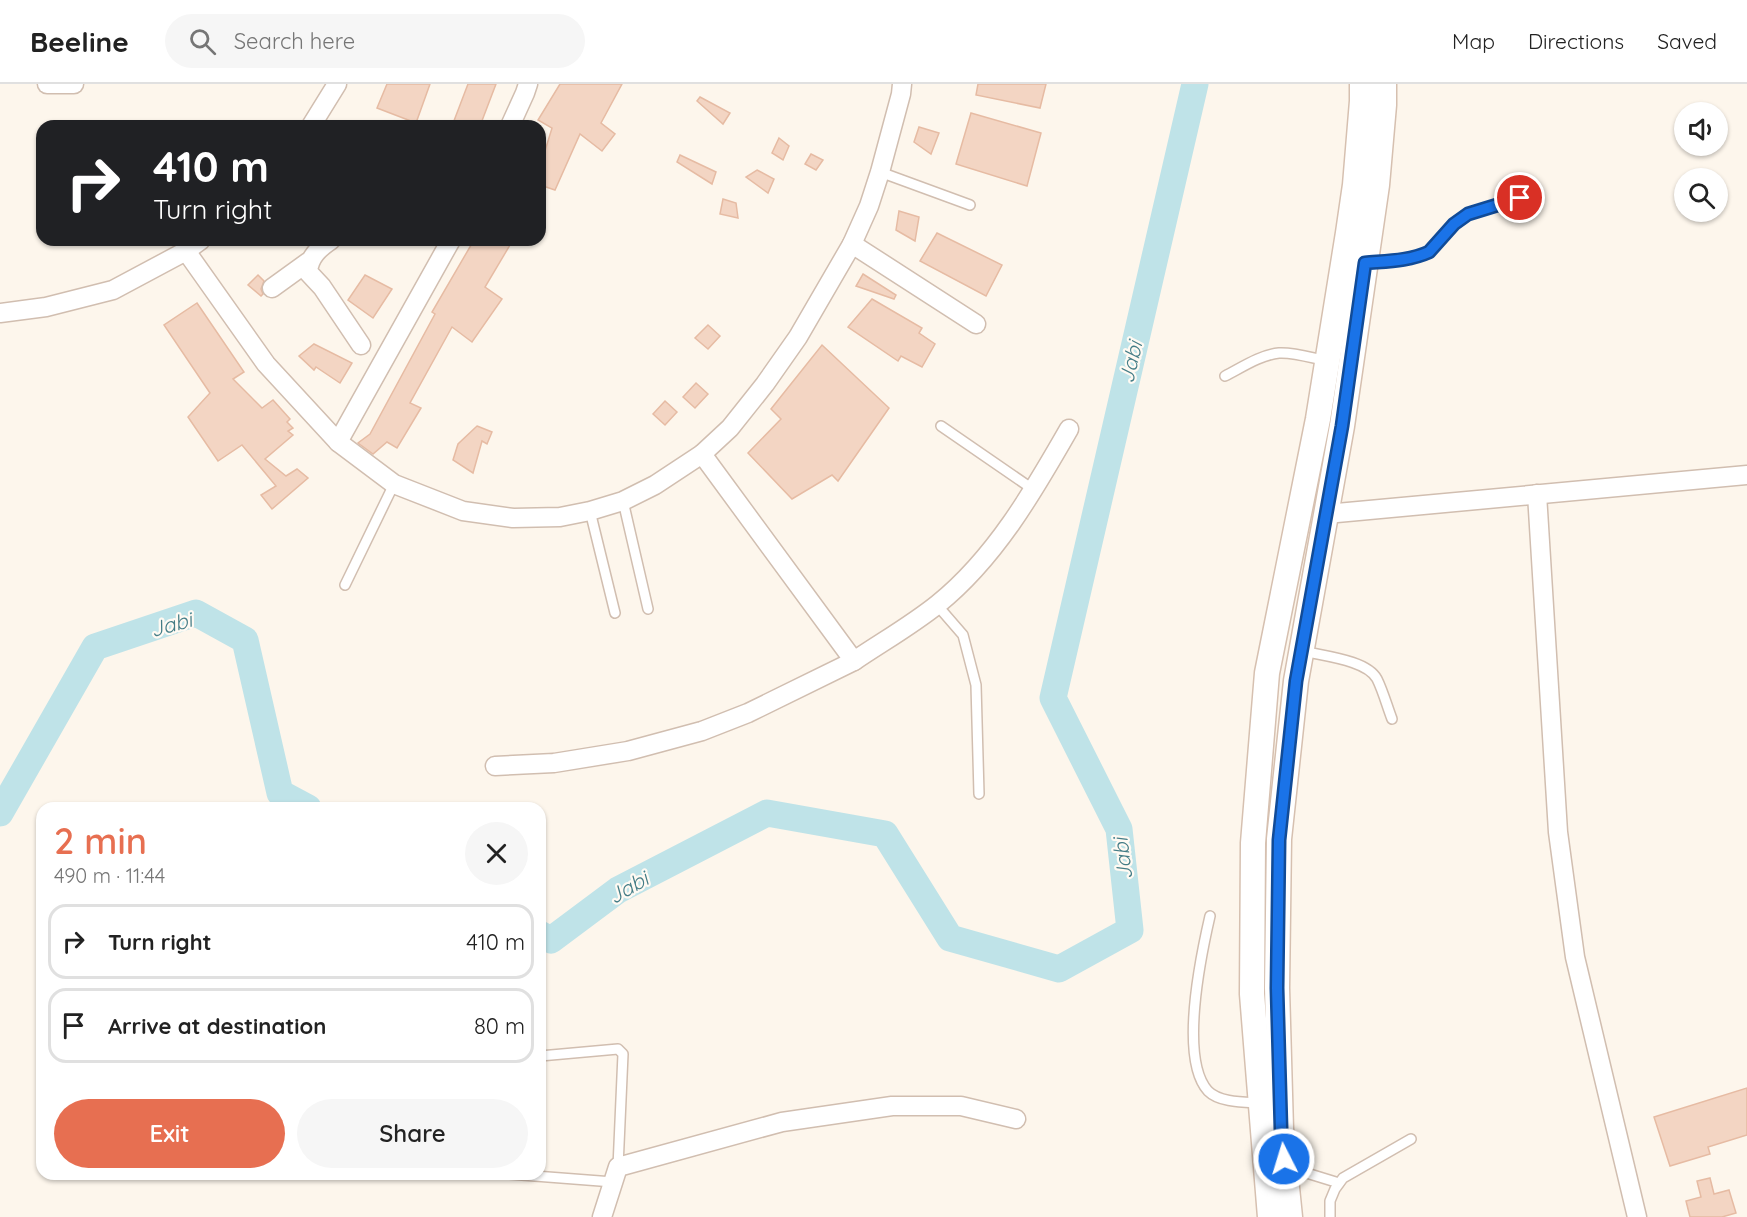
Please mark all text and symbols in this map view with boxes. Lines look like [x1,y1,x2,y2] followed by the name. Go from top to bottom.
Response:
[165,14,585,68] search box
[30,24,129,59] text: Beeline
[186,25,219,58] icon: search
[234,27,355,55] text: Search here
[1452,28,1495,54] text: Map
[1528,28,1624,54] text: Directions
[1657,28,1717,54] text: Saved
[1674,102,1728,222] map controls
[1674,102,1728,156] button: sound
[153,140,269,193] text: 410 m
[54,144,132,222] icon: right
[1674,168,1728,222] button: search
[1494,172,1545,223] pin
[1503,181,1536,214] icon: arrive
[153,192,272,226] text: Turn right
[1113,336,1148,385] water label: Jabi
[147,605,197,642] water label: Jabi
[54,818,147,863] text: 2 min
[465,822,528,885] button: close
[1106,834,1137,881] water label: Jabi
[54,863,165,888] text: 490 m · 11:44
[603,864,655,909] water label: Jabi
[57,925,90,958] icon: right
[108,928,212,956] text: Turn right
[466,928,525,956] text: 410 m
[57,1009,90,1042] icon: arrive
[108,1012,326,1040] text: Arrive at destination
[474,1012,525,1040] text: 80 m
[54,1099,285,1168] button: Exit
[297,1099,528,1168] button: Share
[1252,1127,1316,1191] position arrow

